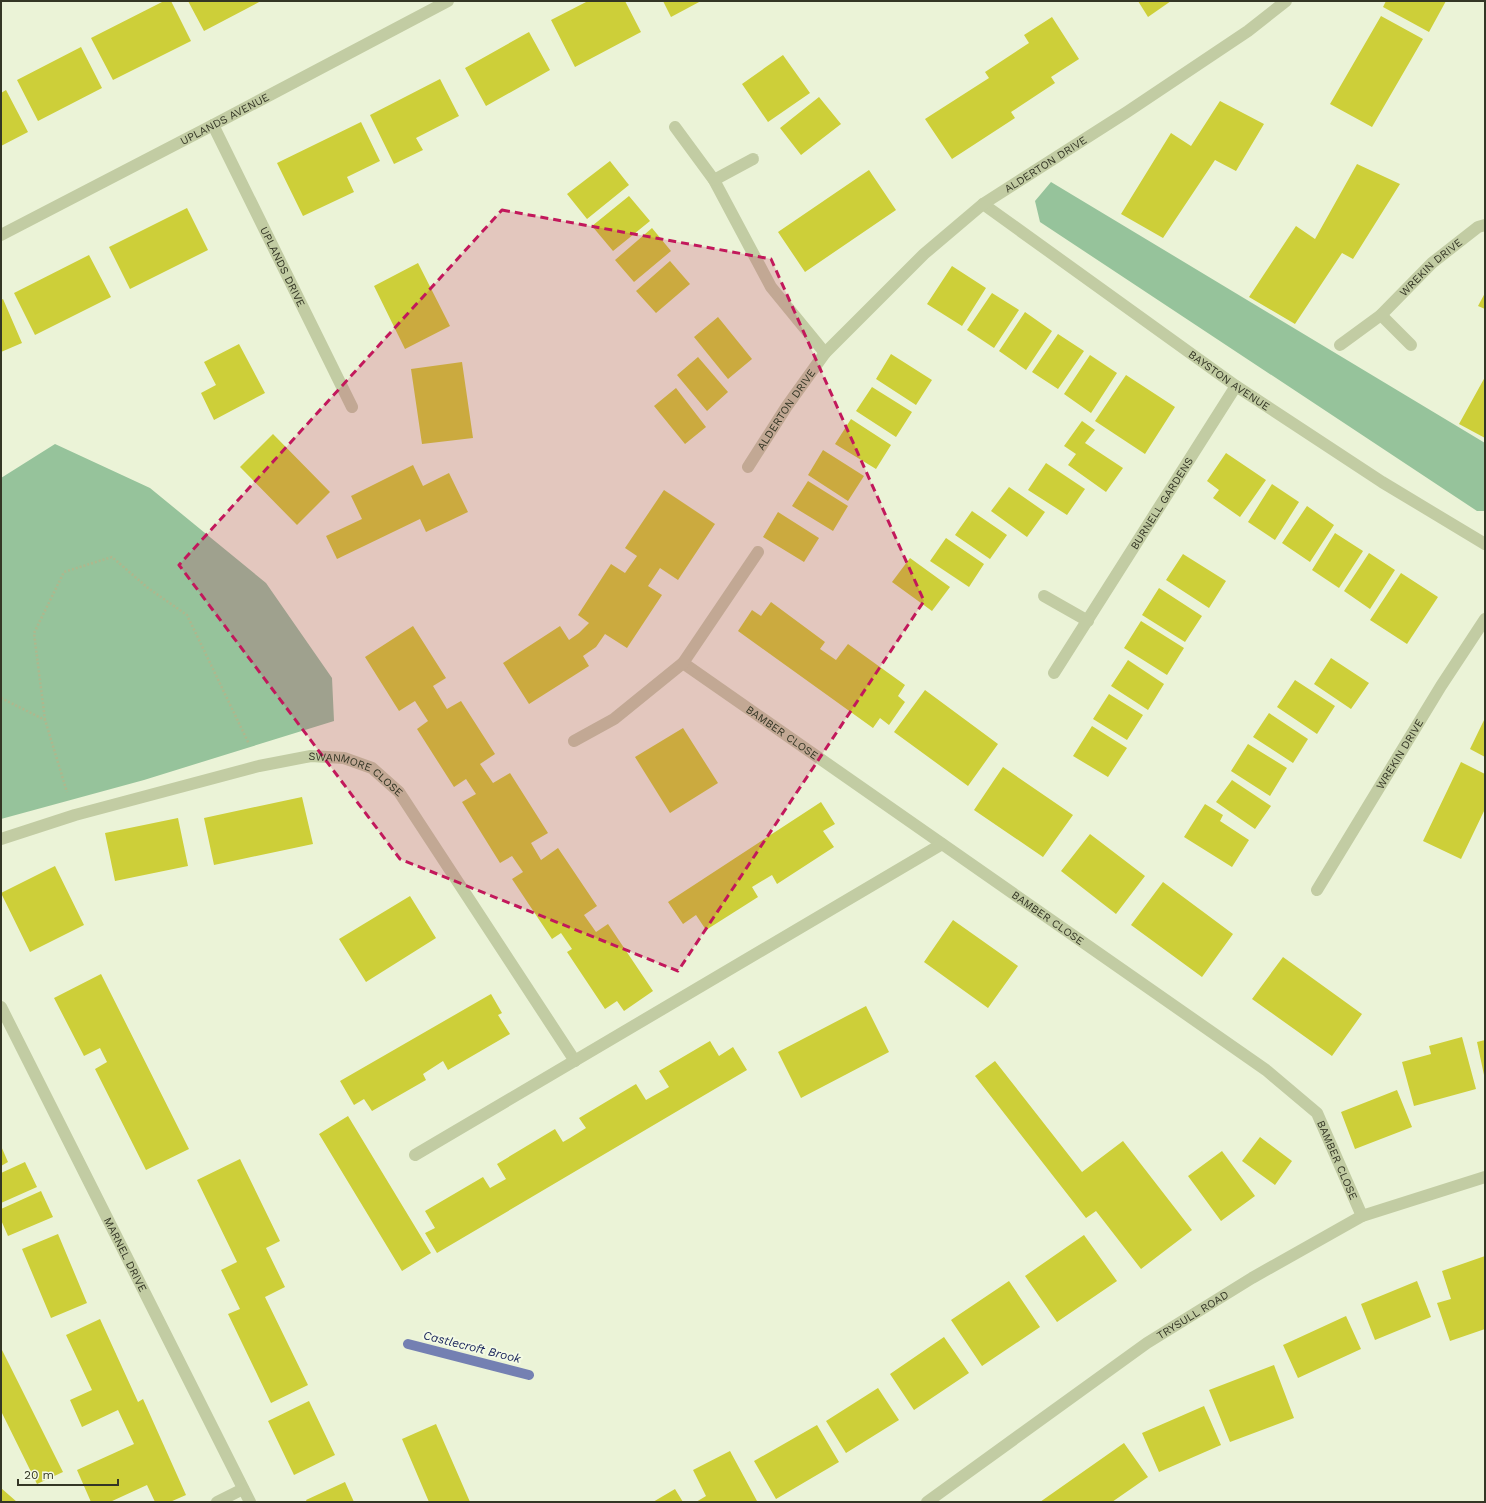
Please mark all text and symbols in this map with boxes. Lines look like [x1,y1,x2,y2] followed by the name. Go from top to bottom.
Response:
[178,91,271,148] street label: UPLANDS AVENUE
[1002,133,1089,196] street label: ALDERTON DRIVE
[257,225,308,309] street label: UPLANDS DRIVE
[1397,236,1465,299] street label: WREKIN DRIVE
[1186,348,1272,414] street label: BAYSTON AVENUE
[754,367,818,453] street label: ALDERTON DRIVE
[1128,455,1196,552] street label: BURNELL GARDENS
[743,703,821,762] street label: BAMBER CLOSE
[1374,717,1426,792] street label: WREKIN DRIVE
[308,750,405,799] street label: SWANMORE CLOSE
[1009,888,1086,948] street label: BAMBER CLOSE
[1314,1119,1360,1202] street label: BAMBER CLOSE
[101,1215,149,1294] street label: MARNEL DRIVE
[1155,1288,1231,1342] street label: TRYSULL ROAD
[422,1328,523,1366] water label: Castlecroft Brook
[18,1461,118,1487] scale bar
[24,1468,54,1482] text: 20 m

